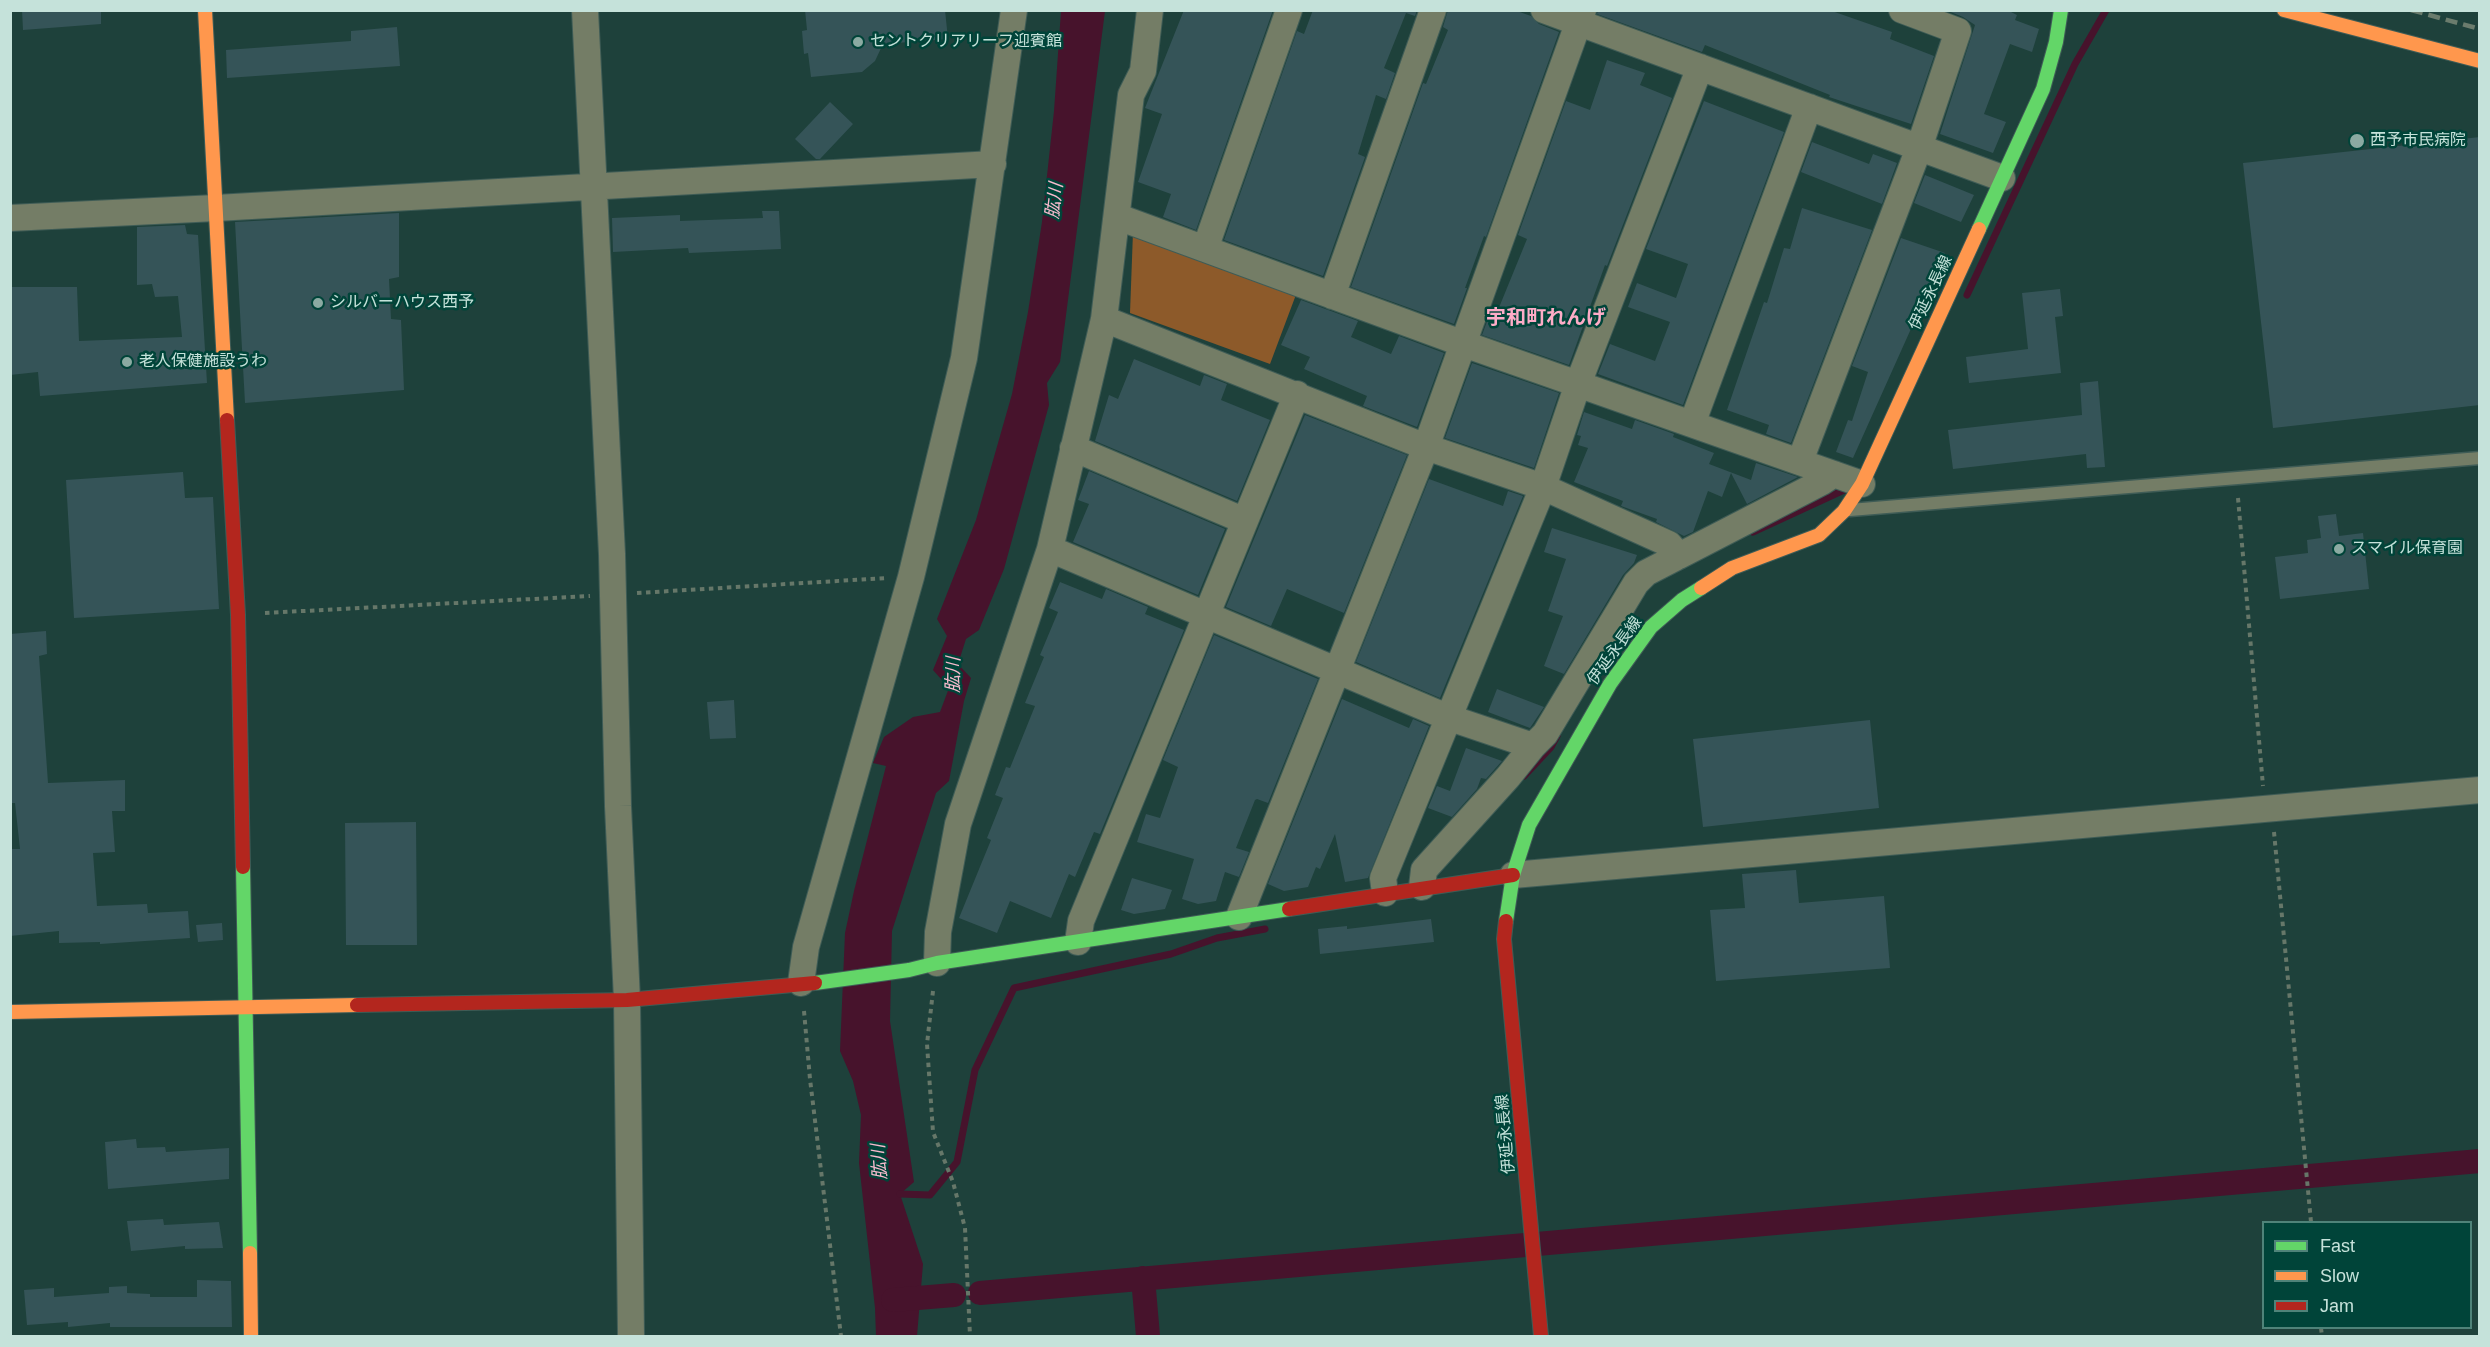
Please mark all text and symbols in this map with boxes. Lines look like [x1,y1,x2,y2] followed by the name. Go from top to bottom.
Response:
[870,32,1062,52] place label: セントクリアリーフ迎賓館
[851,35,865,49] marker: セントクリアリーフ迎賓館
[2370,131,2466,151] place label: 西予市民病院
[2348,132,2366,150] marker: 西予市民病院
[1042,182,1068,220] water label: 肱川
[1905,253,1957,333] street label: 伊延永長線
[330,293,474,313] place label: シルバーハウス西予
[311,296,325,310] marker: シルバーハウス西予
[1486,306,1606,330] district label: 宇和町れんげ
[139,352,267,372] place label: 老人保健施設うわ
[120,355,134,369] marker: 老人保健施設うわ
[2351,539,2463,559] place label: スマイル保育園
[2332,542,2346,556] marker: スマイル保育園
[1584,613,1646,689] street label: 伊延永長線
[943,657,965,693] water label: 肱川
[1493,1093,1519,1175] street label: 伊延永長線
[868,1143,892,1181] water label: 肱川
[2262,1221,2472,1329] legend
[2320,1236,2355,1256] text: Fast
[2320,1266,2359,1286] text: Slow
[2320,1296,2354,1316] text: Jam

